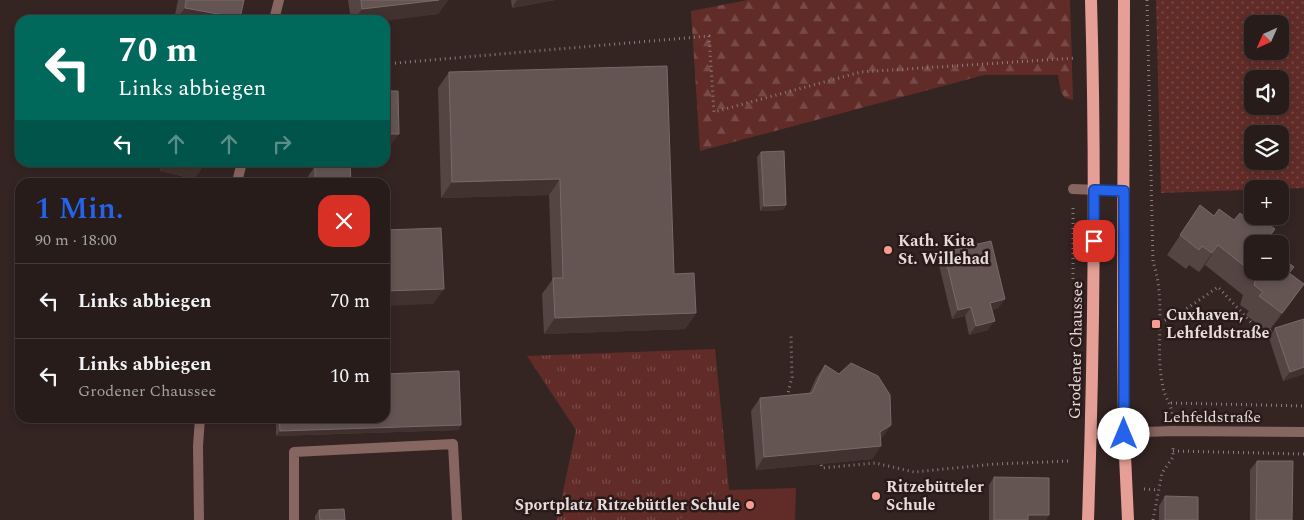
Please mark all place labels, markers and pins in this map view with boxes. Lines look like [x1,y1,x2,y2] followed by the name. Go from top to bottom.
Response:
[1073,220,1115,262] pin
[898,229,989,271] place label: Kath. Kita St. Willehad
[882,244,894,256] marker: Kath. Kita St. Willehad
[1166,303,1269,345] place label: Cuxhaven, Lehfeldstraße
[1150,318,1162,330] marker: Cuxhaven, Lehfeldstraße
[886,475,984,517] place label: Ritzebütteler Schule
[870,490,882,502] marker: Ritzebütteler Schule
[515,493,740,517] place label: Sportplatz Ritzebüttler Schule
[744,499,756,511] marker: Sportplatz Ritzebüttler Schule

